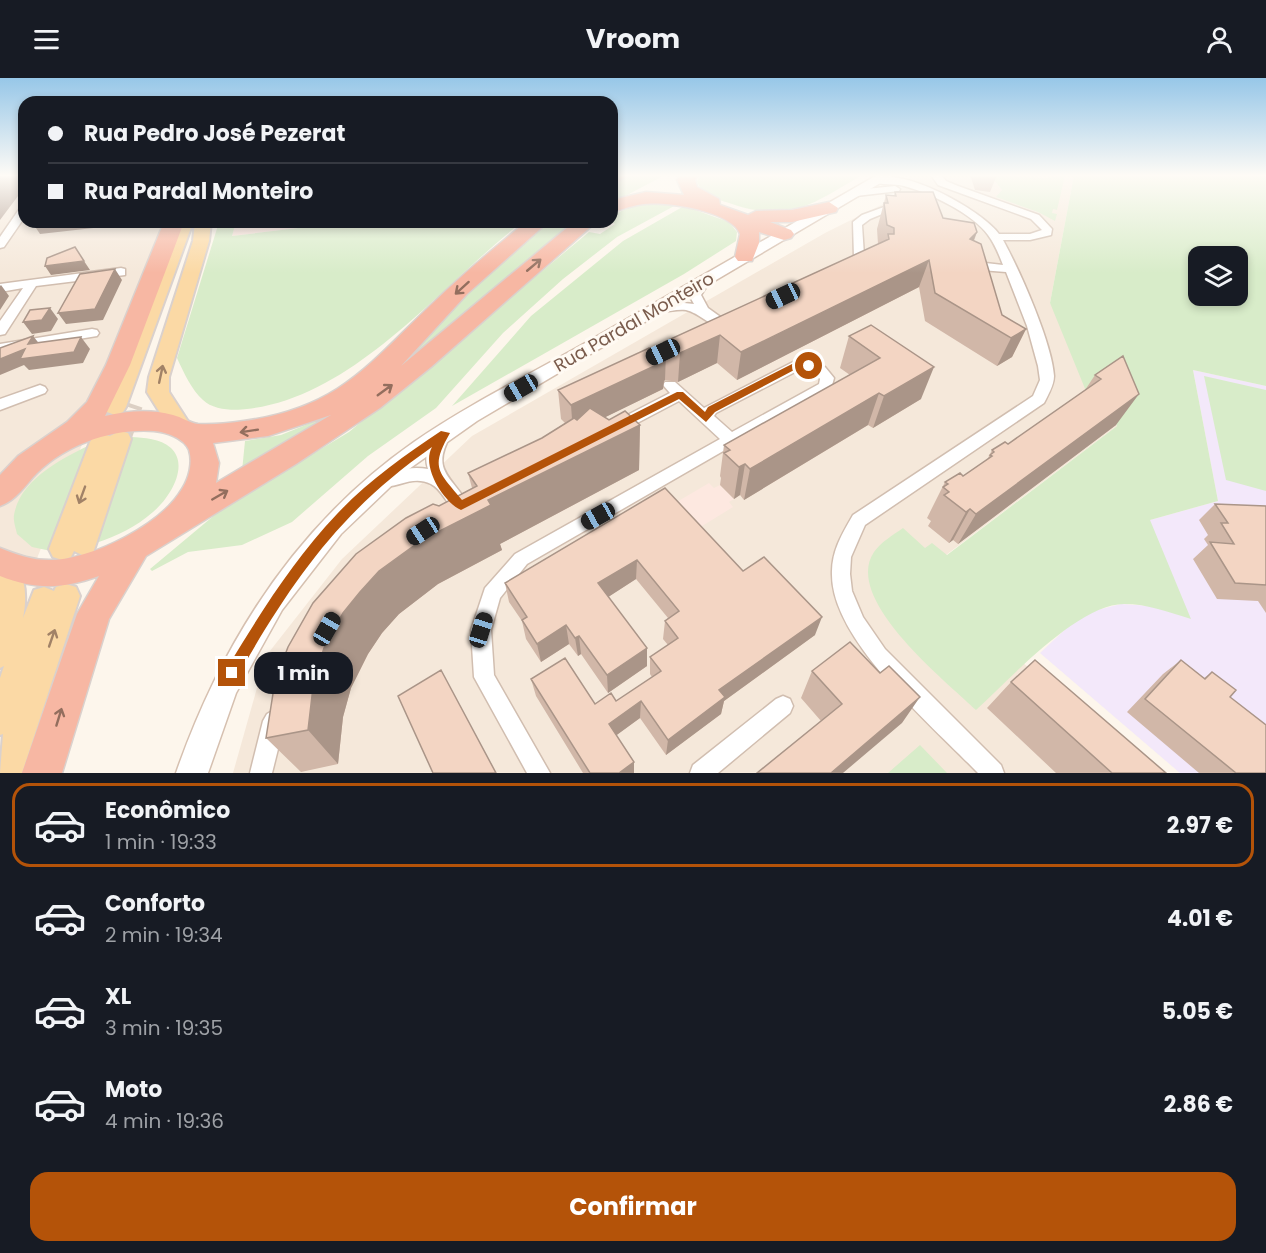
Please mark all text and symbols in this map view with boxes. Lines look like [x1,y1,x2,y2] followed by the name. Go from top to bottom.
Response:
[586,20,680,57] text: Vroom
[30,23,63,56] icon: menu
[1203,23,1236,56] icon: person
[84,118,345,149] text: Rua Pedro José Pezerat
[84,176,313,207] text: Rua Pardal Monteiro
[1188,246,1248,306] map controls
[1188,246,1248,306] button: layers
[526,258,542,271] one-way arrow
[549,265,718,378] street label: Rua Pardal Monteiro
[763,280,803,312] car
[455,281,470,295] one-way arrow
[643,336,683,368] car
[795,352,822,379] route start
[156,365,167,384] one-way arrow
[501,371,541,405] car
[376,384,392,397] one-way arrow
[240,426,260,437] one-way arrow
[76,486,87,504] one-way arrow
[211,489,229,500] one-way arrow
[578,499,618,533] car
[403,514,443,548] car
[310,609,344,649] car
[467,610,495,650] car
[47,629,58,648] one-way arrow
[253,652,352,694] callout: 1 min
[218,659,245,686] route end
[277,659,330,687] text: 1 min
[54,708,65,727] one-way arrow
[105,795,230,826] text: Econômico
[33,798,87,852] icon: car
[1167,810,1233,841] text: 2.97 €
[105,828,217,856] text: 1 min · 19:33
[105,888,205,919] text: Conforto
[33,891,87,945] icon: car
[1167,903,1233,934] text: 4.01 €
[105,921,223,949] text: 2 min · 19:34
[105,981,131,1012] text: XL
[33,984,87,1038] icon: car
[1162,996,1233,1027] text: 5.05 €
[105,1014,223,1042] text: 3 min · 19:35
[105,1074,162,1105] text: Moto
[33,1077,87,1131] icon: car
[1164,1089,1233,1120] text: 2.86 €
[105,1107,224,1135] text: 4 min · 19:36
[30,1172,1236,1241] button: Confirmar

